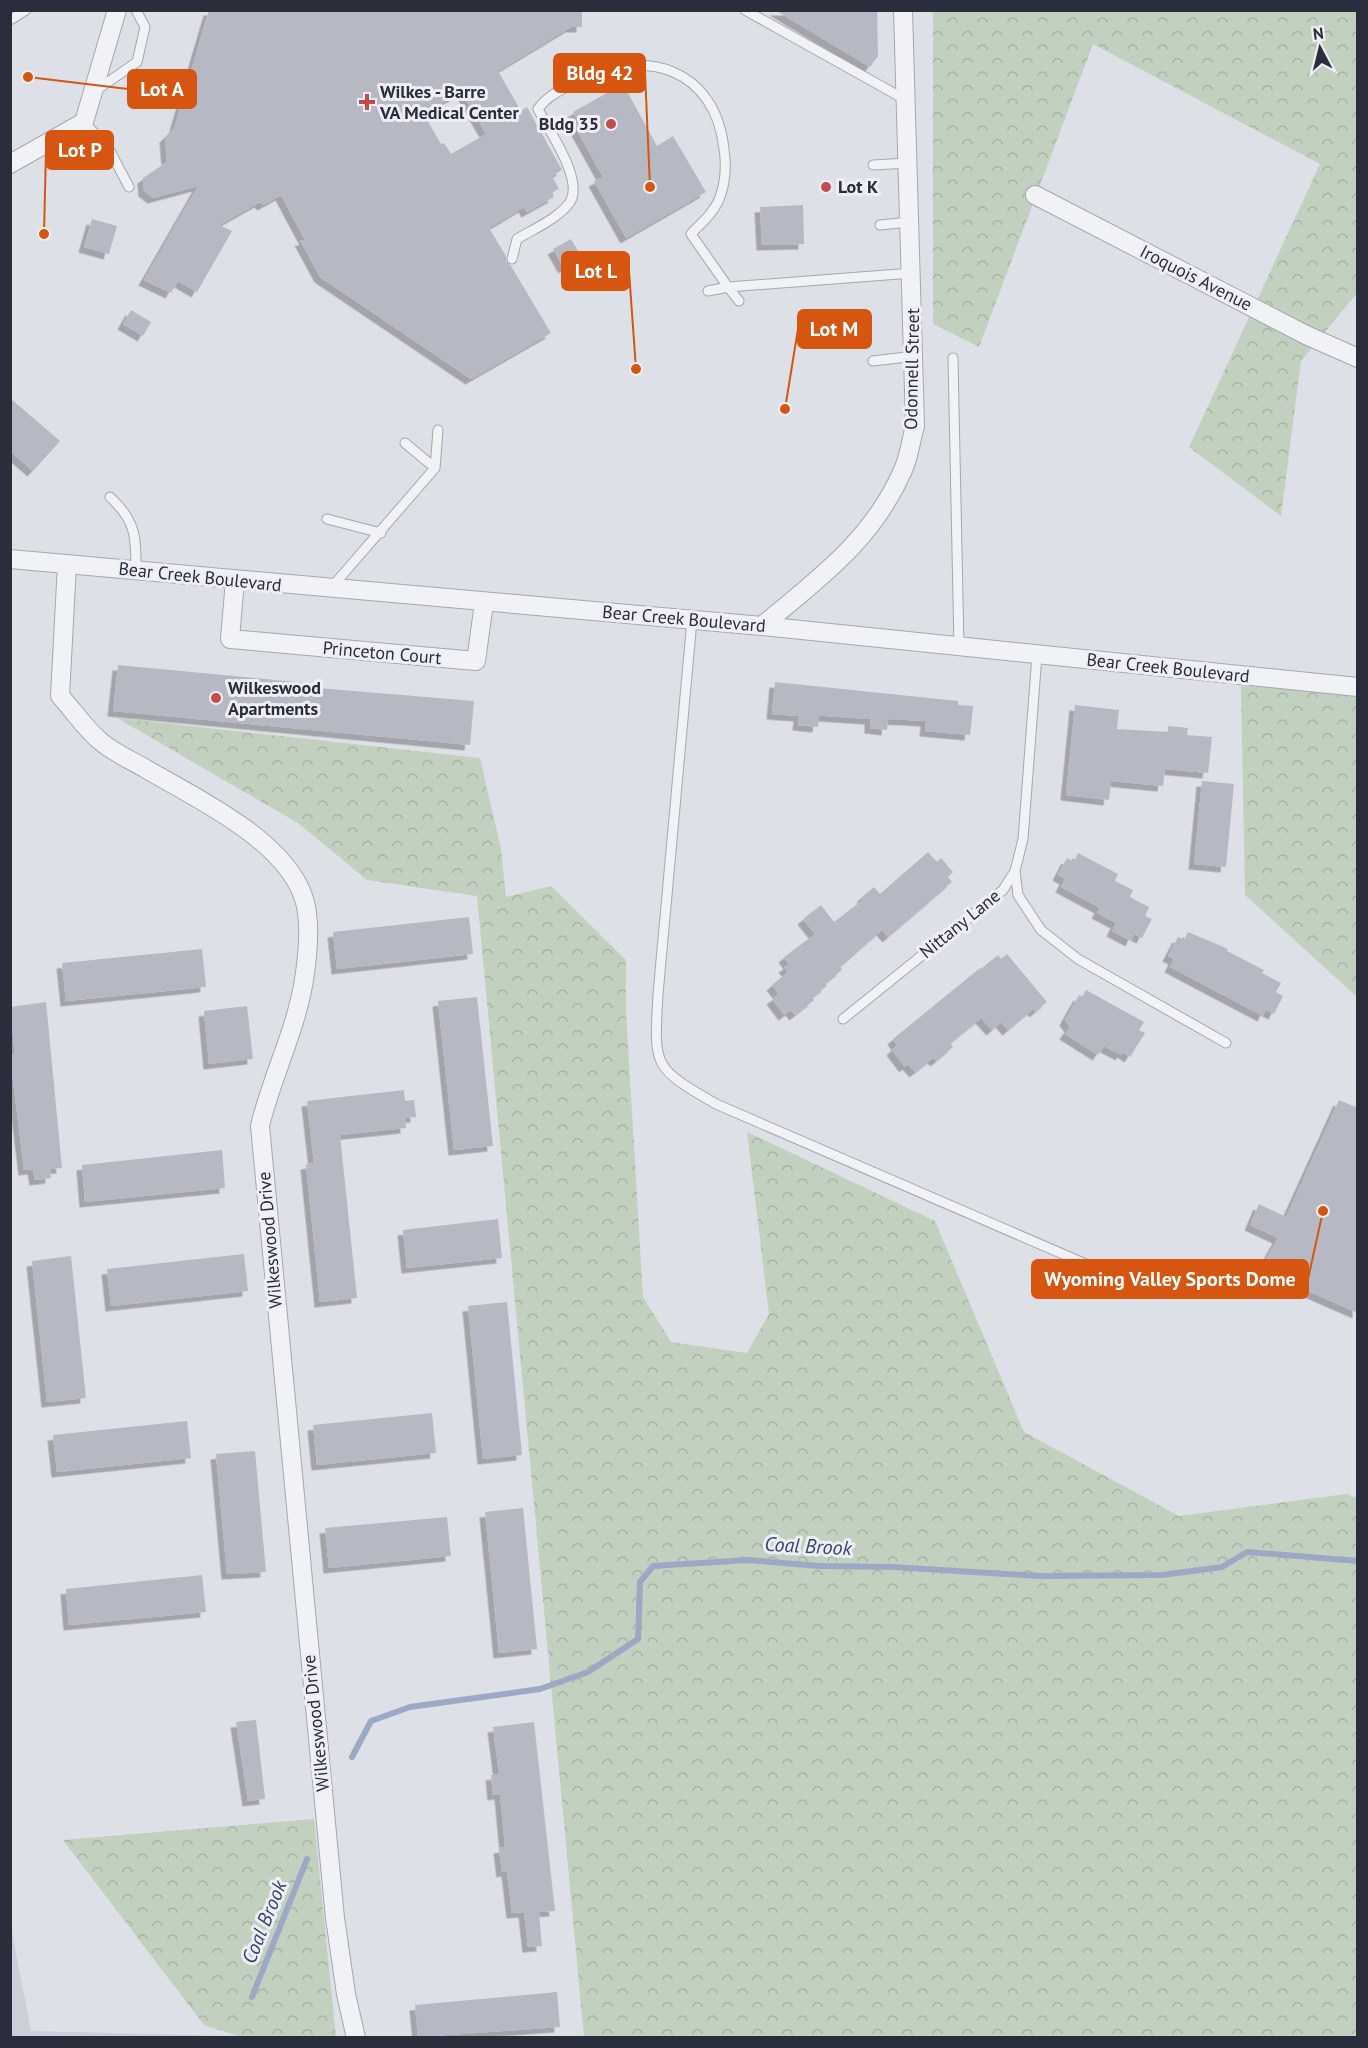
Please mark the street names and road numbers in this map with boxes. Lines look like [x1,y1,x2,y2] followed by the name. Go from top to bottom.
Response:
[1136,239,1256,316] street label: Iroquois Avenue
[899,308,924,430] street label: Odonnell Street
[117,557,283,597] street label: Bear Creek Boulevard
[601,600,767,637] street label: Bear Creek Boulevard
[322,636,442,669] street label: Princeton Court
[1085,648,1251,688] street label: Bear Creek Boulevard
[915,884,1005,963] street label: Nittany Lane
[252,1171,287,1309] street label: Wilkeswood Drive
[297,1654,334,1793] street label: Wilkeswood Drive

